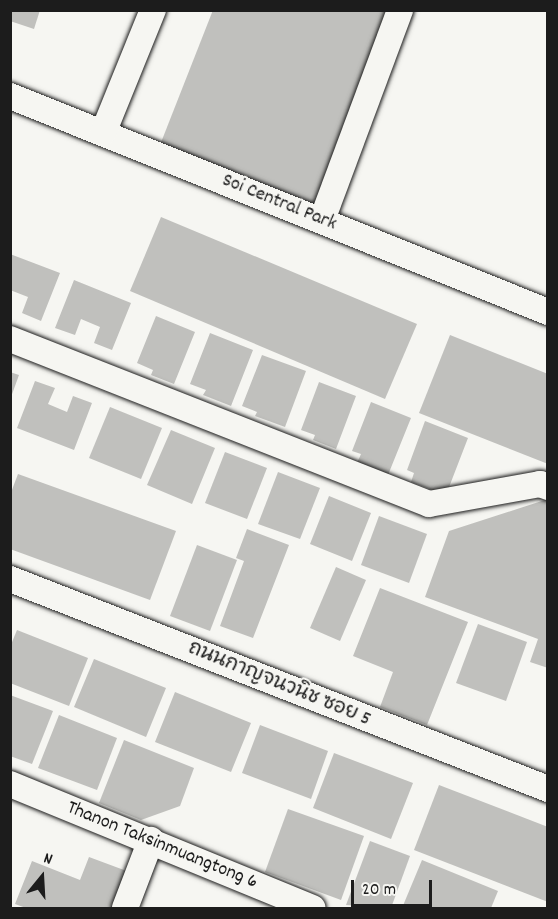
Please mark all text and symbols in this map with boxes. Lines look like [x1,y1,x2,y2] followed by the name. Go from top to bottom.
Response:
[218,169,340,237] street label: Soi Central Park
[184,637,374,733] street label: ถนนกาญจนวนิช ซอย 5
[63,797,261,895] street label: Thanon Taksinmuangtong 6
[12,847,72,907] north arrow
[40,847,55,872] text: N
[354,868,435,906] scale bar
[362,878,396,903] text: 20 m

